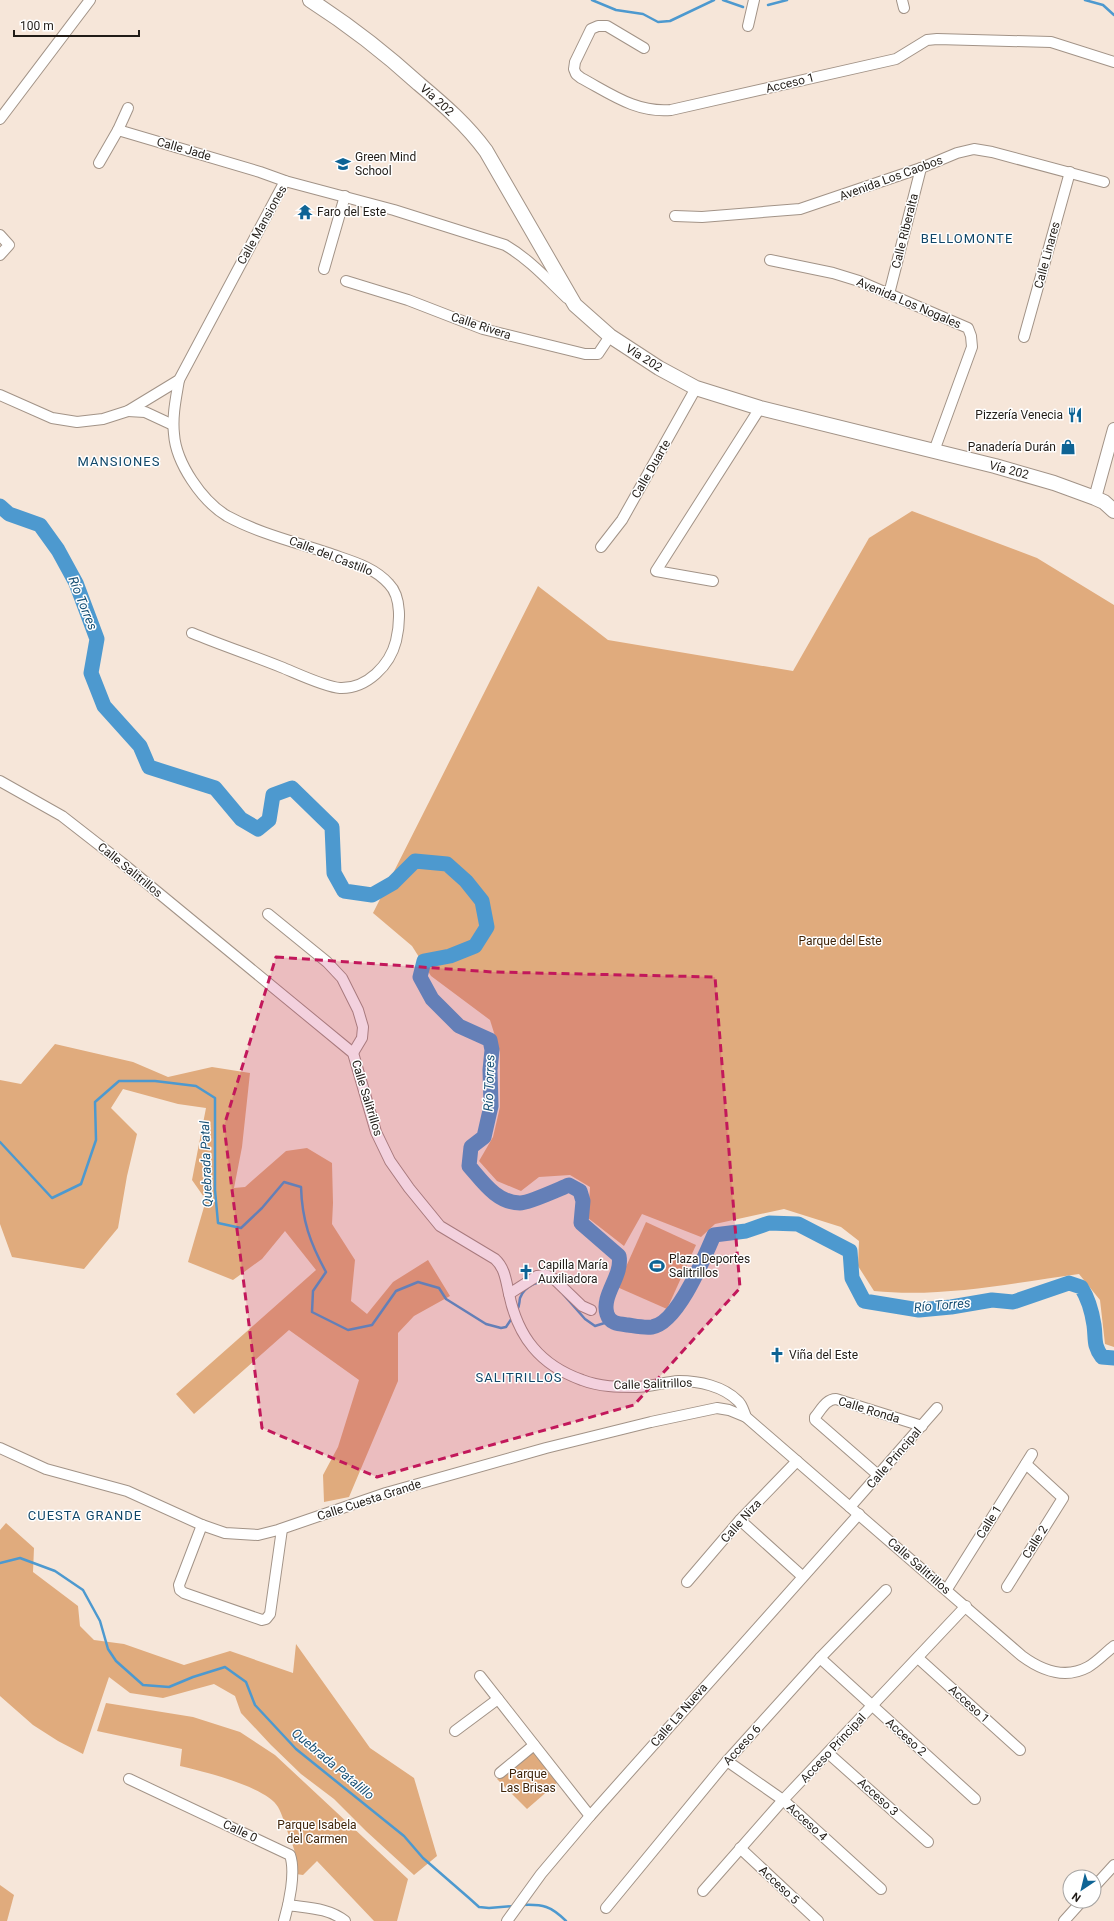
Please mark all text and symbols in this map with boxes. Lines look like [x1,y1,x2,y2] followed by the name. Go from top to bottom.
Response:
[14,12,139,38] scale bar
[20,19,54,33] text: 100 m
[764,70,816,96] street label: Acceso 1
[417,81,457,119] street label: Vía 202
[155,135,213,163] street label: Calle Jade
[355,150,416,178] place label: Green Mind School
[837,153,945,203] street label: Avenida Los Caobos
[334,155,352,173] school or university icon: Green Mind School
[234,183,290,267] street label: Calle Mansiones
[889,192,921,270] street label: Calle Riberalta
[296,203,314,221] temple icon: Faro del Este
[317,205,386,219] place label: Faro del Este
[1031,220,1063,290] street label: Calle Linares
[921,231,1013,246] district label: BELLOMONTE
[855,275,963,331] street label: Avenida Los Nogales
[449,310,513,342] street label: Calle Rivera
[623,341,665,375] street label: Vía 202
[1066,406,1084,424] restaurant icon: Pizzería Venecia
[975,408,1063,422] place label: Pizzería Venecia
[629,437,673,501] street label: Calle Duarte
[1059,438,1077,456] shop icon: Panadería Durán
[968,440,1056,454] place label: Panadería Durán
[78,454,160,469] district label: MANSIONES
[988,458,1031,482] street label: Vía 202
[287,534,375,578] street label: Calle del Castillo
[65,574,101,633] water label: Río Torres
[95,840,165,900] street label: Calle Salitrillos
[798,934,882,948] park label: Parque del Este
[481,1054,498,1112] water label: Río Torres
[349,1058,385,1138] street label: Calle Salitrillos
[197,1120,215,1207] water label: Quebrada Patal
[669,1252,750,1280] place label: Plaza Deportes Salitrillos
[648,1257,666,1275] sports icon: Plaza Deportes Salitrillos
[538,1258,608,1286] place label: Capilla María Auxiliadora
[517,1263,535,1281] church icon: Capilla María Auxiliadora
[913,1295,971,1315] water label: Río Torres
[768,1346,786,1364] church icon: Viña del Este
[789,1348,858,1362] place label: Viña del Este
[475,1370,563,1385] district label: SALITRILLOS
[613,1376,693,1392] street label: Calle Salitrillos
[837,1394,901,1426] street label: Calle Ronda
[864,1425,924,1491] street label: Calle Principal
[315,1477,423,1523] street label: Calle Cuesta Grande
[718,1496,764,1546] street label: Calle Niza
[973,1503,1005,1541] street label: Calle 1
[28,1508,142,1523] district label: CUESTA GRANDE
[1019,1523,1051,1561] street label: Calle 2
[885,1535,953,1597] street label: Calle Salitrillos
[648,1681,710,1749] street label: Calle La Nueva
[946,1682,992,1726] street label: Acceso 1
[797,1711,869,1785] street label: Acceso Principal
[883,1715,929,1759] street label: Acceso 2
[720,1722,764,1768] street label: Acceso 6
[289,1725,377,1803] water label: Quebrada Patalillo
[500,1767,556,1795] park label: Parque Las Brisas
[855,1775,901,1819] street label: Acceso 3
[784,1800,830,1844] street label: Acceso 4
[221,1817,260,1845] street label: Calle 0
[277,1818,357,1846] park label: Parque Isabela del Carmen
[756,1863,802,1907] street label: Acceso 5
[1062,1869,1102,1909] north arrow
[1069,1889,1083,1904] text: N

